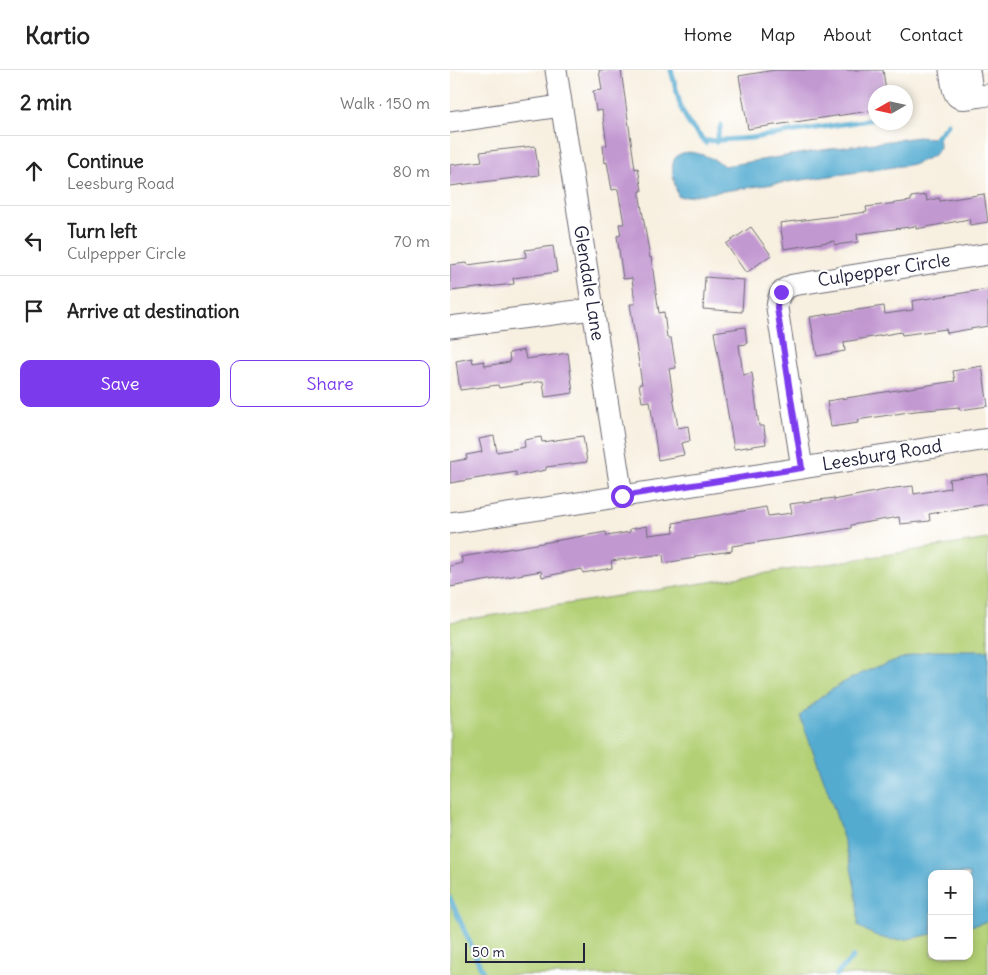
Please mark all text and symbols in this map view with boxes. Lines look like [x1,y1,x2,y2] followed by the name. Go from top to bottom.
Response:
[25,20,90,50] text: Kartio
[684,23,732,46] text: Home
[760,23,795,46] text: Map
[823,23,871,46] text: About
[899,23,963,46] text: Contact
[868,85,913,130] north arrow
[20,89,72,116] text: 2 min
[340,93,430,113] text: Walk · 150 m
[67,149,144,173] text: Continue
[20,157,48,185] icon: ahead
[392,161,430,181] text: 80 m
[67,173,175,193] text: Leesburg Road
[67,219,137,243] text: Turn left
[569,224,610,342] street label: Glendale Lane
[20,227,48,255] icon: left
[394,231,430,251] text: 70 m
[67,243,186,263] text: Culpepper Circle
[816,248,952,291] street label: Culpepper Circle
[770,281,793,304] route end
[20,297,48,325] icon: arrive
[67,299,240,323] text: Arrive at destination
[20,360,220,407] button: Save
[230,360,430,407] button: Share
[820,434,944,475] street label: Leesburg Road
[611,485,634,508] route start
[928,870,973,960] map controls
[928,870,973,915] button: +
[928,915,973,960] button: −
[465,940,585,963] scale bar
[472,943,505,961] text: 50 m

